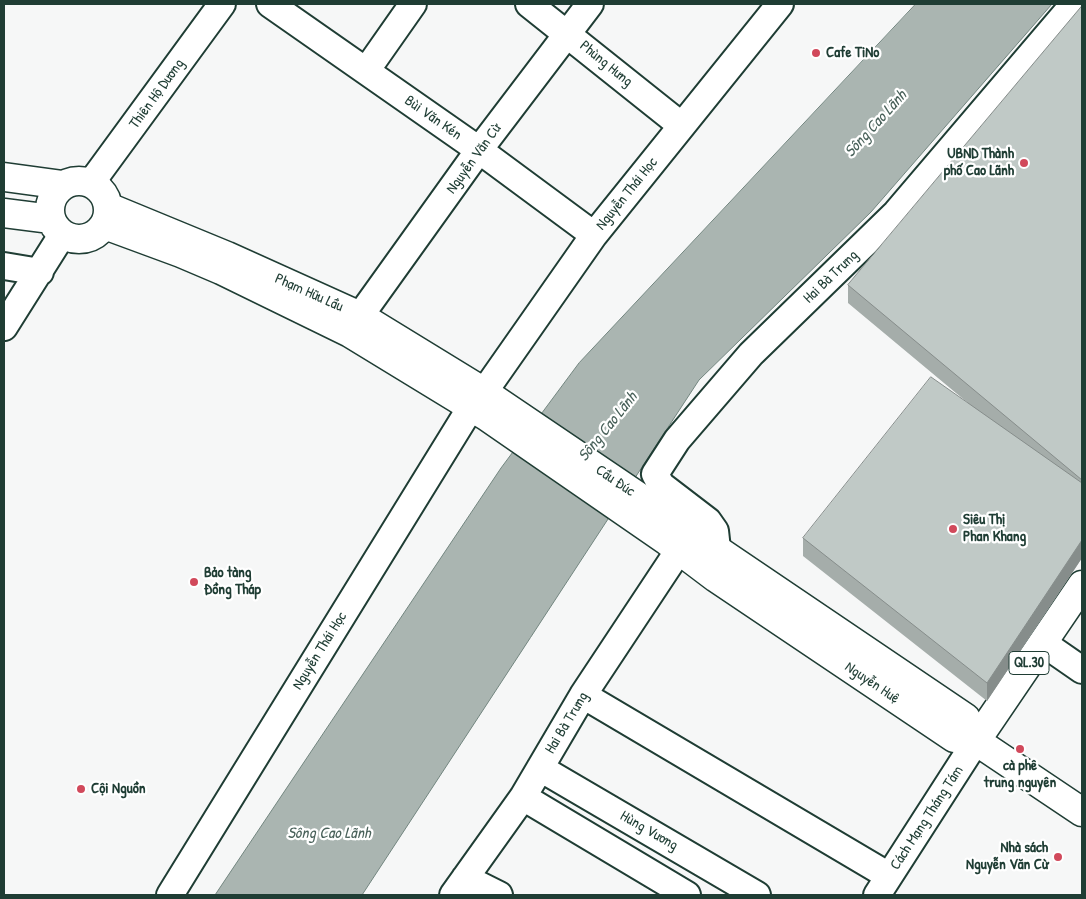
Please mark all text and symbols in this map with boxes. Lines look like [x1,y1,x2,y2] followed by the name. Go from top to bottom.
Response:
[576,37,636,91] street label: Phùng Hưng
[826,44,879,62] place label: Cafe TiNo
[810,47,822,59] marker: Cafe TiNo
[126,56,188,132] street label: Thiên Hộ Dương
[841,87,911,161] water label: Sông Cao Lãnh
[401,92,465,144] street label: Bùi Văn Kén
[443,121,505,197] street label: Nguyễn Văn Cừ
[944,145,1014,180] place label: UBND Thành phố Cao Lãnh
[592,154,662,234] street label: Nguyễn Thái Học
[1018,157,1030,169] marker: UBND Thành phố Cao Lãnh
[800,247,862,307] street label: Hai Bà Trưng
[272,270,346,316] street label: Phạm Hữu Lầu
[574,389,642,465] water label: Sông Cao Lãnh
[592,461,638,501] street label: Cầu Đúc
[963,511,1026,546] place label: Siêu Thị Phan Khang
[947,523,959,535] marker: Siêu Thị Phan Khang
[204,564,261,599] place label: Bảo tàng Đồng Tháp
[188,576,200,588] marker: Bảo tàng Đồng Tháp
[289,609,351,693] street label: Nguyễn Thái Học
[1009,651,1049,674] road number: QL.30
[841,658,903,708] street label: Nguyễn Huệ
[542,689,592,757] street label: Hai Bà Trưng
[1014,743,1026,755] marker: cà phê trung nguyên
[984,757,1056,792] place label: cà phê trung nguyên
[887,763,967,873] street label: Cách Mạng Tháng Tám
[91,780,146,798] place label: Cội Nguồn
[75,783,87,795] marker: Cội Nguồn
[617,807,681,855] street label: Hùng Vương
[287,824,371,844] water label: Sông Cao Lãnh
[966,839,1048,874] place label: Nhà sách Nguyễn Văn Cừ
[1052,851,1064,863] marker: Nhà sách Nguyễn Văn Cừ

